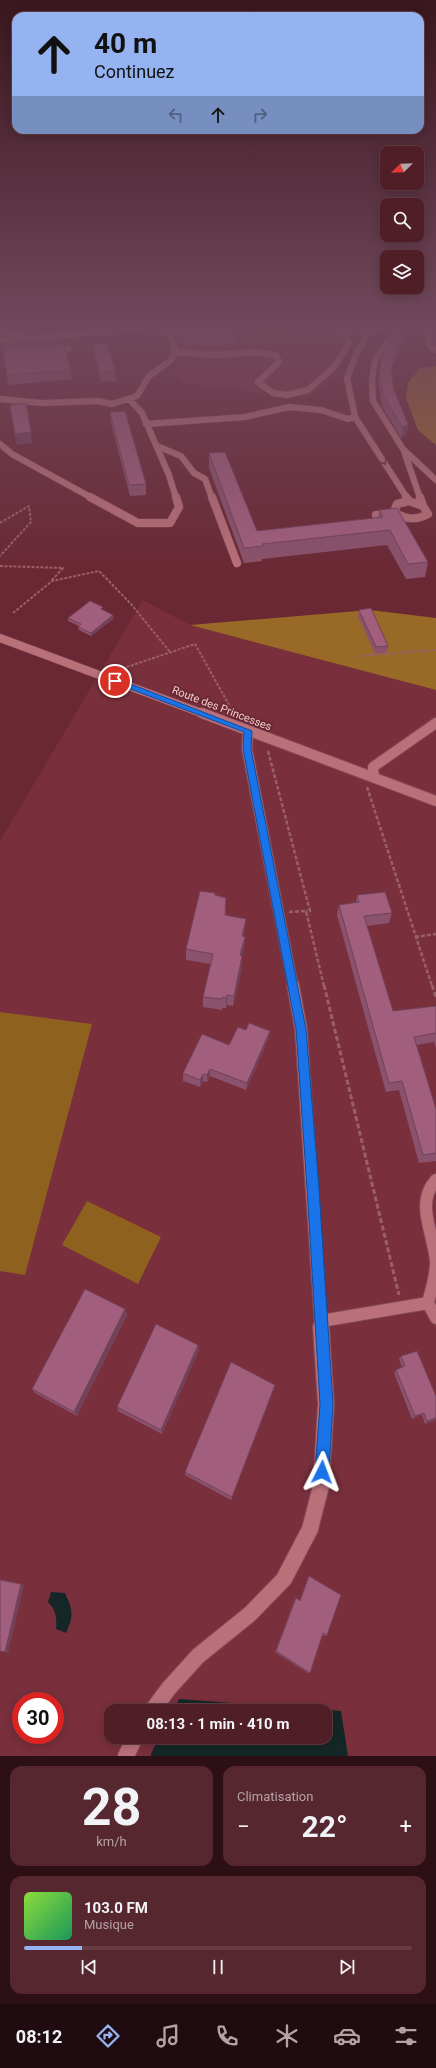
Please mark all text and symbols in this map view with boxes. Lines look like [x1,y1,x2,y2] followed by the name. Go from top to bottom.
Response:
[94,27,157,60] text: 40 m
[28,28,80,80] icon: ahead
[94,61,175,82] text: Continuez
[165,104,187,126] icon: left
[207,104,229,126] icon: ahead
[249,104,271,126] icon: right
[380,146,424,190] north arrow
[380,146,424,294] map controls
[380,198,424,242] button: search
[380,250,424,294] button: layers
[379,458,387,465] one-way arrow
[98,664,132,698] pin
[104,670,126,692] icon: arrive
[170,683,274,734] street label: Route des Princesses
[301,1451,343,1493] position arrow
[12,1692,64,1744] speed limit sign: 30
[147,1715,289,1733] text: 08:13 · 1 min · 410 m
[82,1777,141,1838] text: 28
[237,1789,313,1804] text: Climatisation
[301,1809,348,1844] text: 22°
[237,1814,250,1839] text: −
[400,1814,412,1839] text: +
[96,1834,127,1849] text: km/h
[84,1899,148,1917] text: 103.0 FM
[84,1917,134,1932] text: Musique
[78,1956,100,1978] icon: previous
[207,1956,229,1978] icon: pause
[336,1956,358,1978] icon: next
[94,2022,122,2050] icon: directions
[154,2022,182,2050] icon: music
[213,2022,241,2050] icon: phone
[273,2022,301,2050] icon: climate
[333,2022,361,2050] icon: car
[392,2022,420,2050] icon: filters
[16,2026,62,2047] text: 08:12

